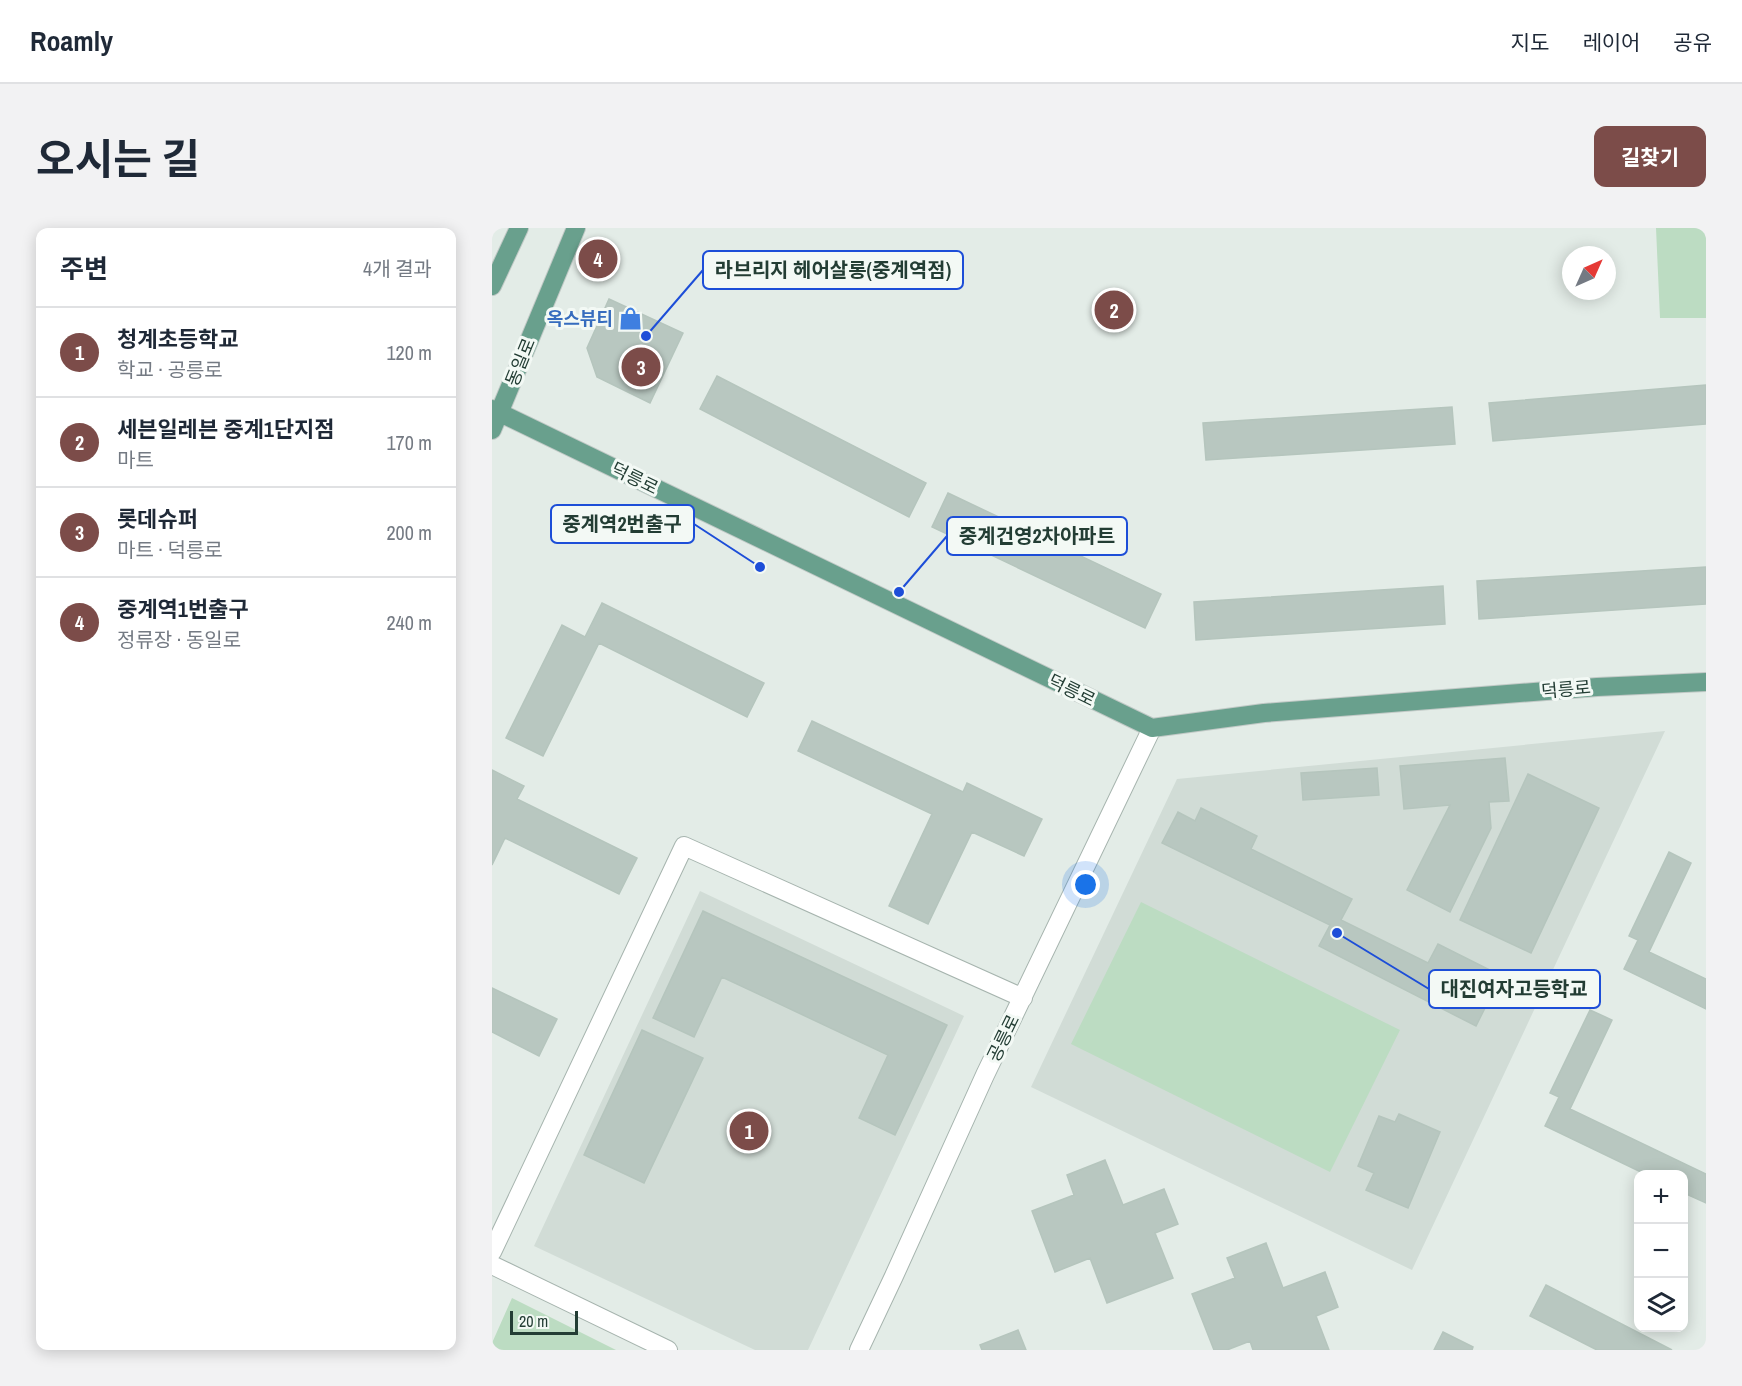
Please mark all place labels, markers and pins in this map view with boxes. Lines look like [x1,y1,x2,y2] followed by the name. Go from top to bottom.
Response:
[578,237,618,282] pin: 4
[703,251,963,289] callout: 라브리지 헤어살롱(중계역점)
[1094,288,1134,332] pin: 2
[618,305,644,331] shop icon: 옥스뷰티
[547,306,613,331] place label: 옥스뷰티
[622,344,660,390] pin: 3
[551,505,694,543] callout: 중계역2번출구
[947,517,1127,555] callout: 중계건영2차아파트
[1429,970,1600,1008] callout: 대진여자고등학교
[730,1108,768,1154] pin: 1

